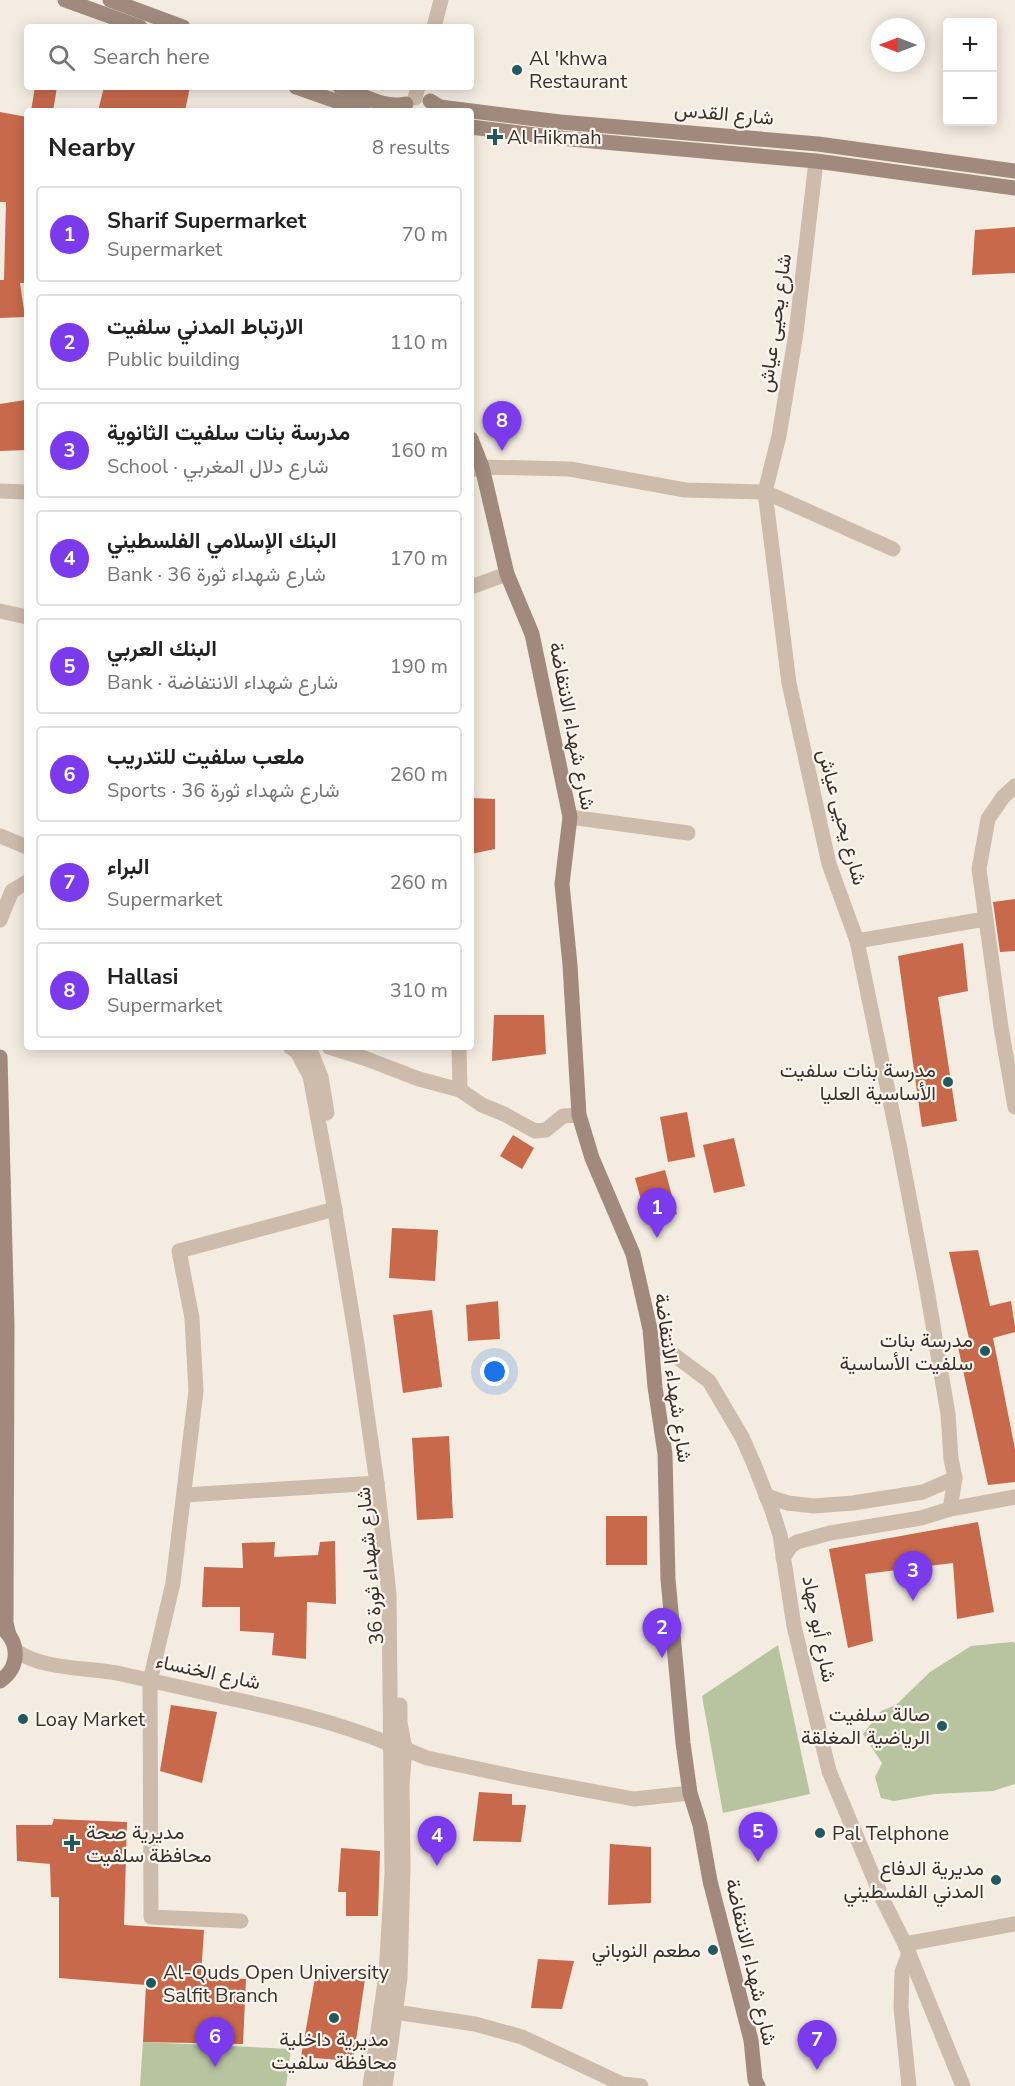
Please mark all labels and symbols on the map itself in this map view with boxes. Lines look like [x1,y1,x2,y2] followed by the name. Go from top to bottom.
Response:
[871,18,925,72] north arrow
[529,45,628,95] place label: Al 'khwa Restaurant
[510,63,524,77] marker: Al 'khwa Restaurant
[673,96,775,132] street label: شارع القدس
[507,124,602,151] place label: Al Hikmah
[488,130,502,144] marker: Al Hikmah
[752,252,798,394] street label: شارع يحيى عياش
[482,402,522,451] pin: 8
[542,640,602,812] street label: شارع شهداء الانتفاضة
[811,746,873,888] street label: شارع يحيى عياش
[780,1057,936,1107] place label: مدرسة بنات سلفيت الأساسية العليا
[941,1075,955,1089] marker: مدرسة بنات سلفيت الأساسية العليا
[638,1188,676,1238] pin: 1
[648,1292,698,1464] street label: شارع شهداء الانتفاضة
[840,1327,973,1377] place label: مدرسة بنات سلفيت الأساسية
[978,1344,992,1358] marker: مدرسة بنات سلفيت الأساسية
[480,1357,509,1386] your location
[350,1486,390,1646] street label: شارع شهداء ثورة 36
[894,1552,932,1601] pin: 3
[795,1573,843,1685] street label: شارع أبو جهاد
[642,1608,682,1658] pin: 2
[153,1648,263,1696] street label: شارع الخنساء
[801,1701,930,1751] place label: صالة سلفيت الرياضية المغلقة
[35,1706,146,1733] place label: Loay Market
[16,1712,30,1726] marker: Loay Market
[935,1719,949,1733] marker: صالة سلفيت الرياضية المغلقة
[738,1812,777,1862] pin: 5
[418,1816,456,1866] pin: 4
[86,1819,212,1869] place label: مديرية صحة محافظة سلفيت
[832,1820,949,1847] place label: Pal Telphone
[813,1826,827,1840] marker: Pal Telphone
[63,1834,81,1852] marker: مديرية صحة محافظة سلفيت
[844,1855,984,1908] place label: مديرية الدفاع المدني الفلسطيني
[989,1873,1003,1887] marker: مديرية الدفاع المدني الفلسطيني
[719,1876,783,2048] street label: شارع شهداء الانتفاضة
[592,1937,701,1967] place label: مطعم النوباني
[706,1943,720,1957] marker: مطعم النوباني
[163,1959,390,2009] place label: Al-Quds Open University Salfit Branch
[144,1976,158,1990] marker: Al-Quds Open University Salfit Branch
[327,2011,341,2025] marker: مديرية داخلية محافظة سلفيت
[196,2018,234,2067] pin: 6
[798,2020,836,2070] pin: 7
[271,2026,397,2076] place label: مديرية داخلية محافظة سلفيت

